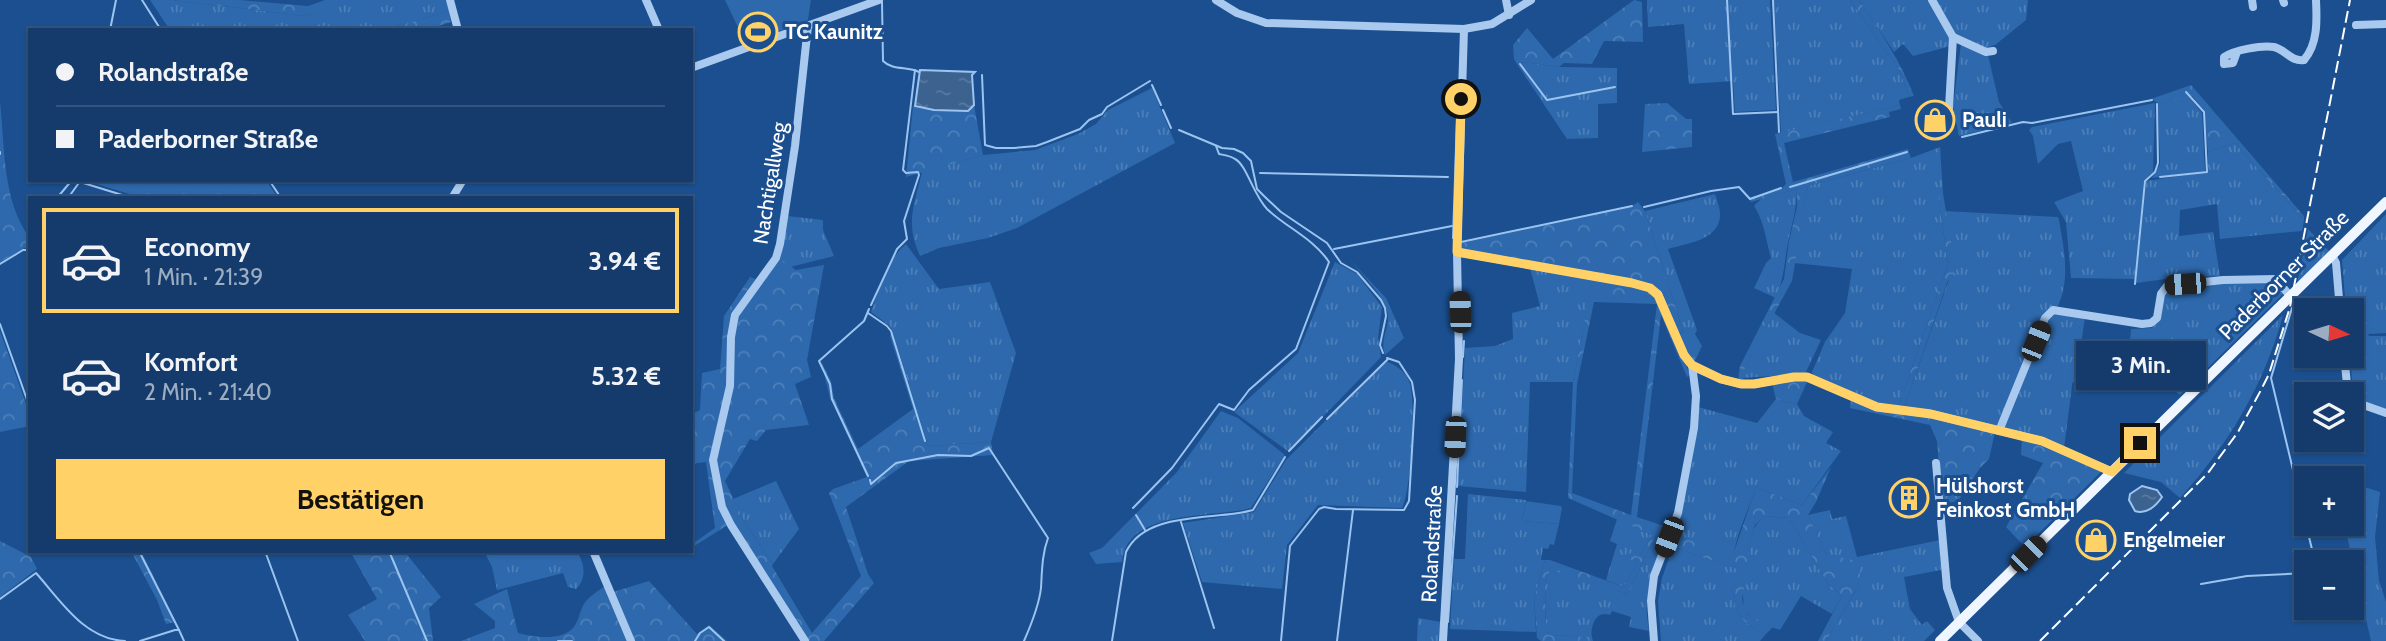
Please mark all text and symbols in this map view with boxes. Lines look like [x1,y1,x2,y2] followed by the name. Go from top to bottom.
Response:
[737,11,779,53] sports icon: TC Kaunitz
[785,19,883,44] place label: TC Kaunitz
[98,56,249,88] text: Rolandstraße
[1445,83,1477,115] route start
[1914,99,1956,141] shop icon: Pauli
[1962,107,2007,132] place label: Pauli
[747,119,792,246] street label: Nachtigallweg
[98,123,318,155] text: Paderborner Straße
[2214,205,2354,345] street label: Paderborner Straße
[60,229,123,292] icon: car
[144,231,250,263] text: Economy
[588,245,661,277] text: 3.94 €
[144,263,263,291] text: 1 Min. · 21:39
[2164,272,2207,296] car
[1449,291,1472,333] car
[2294,298,2364,368] north arrow
[2294,298,2364,620] map controls
[2019,318,2054,364] car
[2075,342,2205,390] callout: 3 Min.
[60,344,123,407] icon: car
[144,346,238,378] text: Komfort
[2111,351,2171,379] text: 3 Min.
[591,360,661,392] text: 5.32 €
[144,378,272,406] text: 2 Min. · 21:40
[2294,382,2364,452] button: layers
[1444,415,1467,459] car
[2124,427,2156,459] route end
[56,459,665,539] button: Bestätigen
[2294,466,2364,536] button: +
[1936,473,2075,522] place label: Hülshorst Feinkost GmbH
[1888,477,1930,519] building icon: Hülshorst Feinkost GmbH
[1416,484,1447,603] street label: Rolandstraße
[1652,514,1687,560] car
[2075,519,2117,561] shop icon: Engelmeier
[2123,527,2225,552] place label: Engelmeier
[2006,532,2051,576] car
[2294,550,2364,620] button: −

